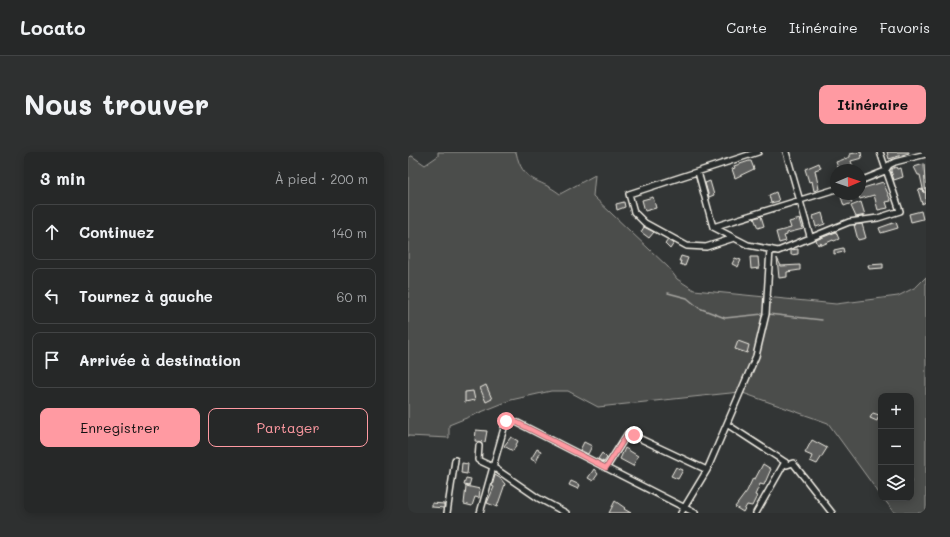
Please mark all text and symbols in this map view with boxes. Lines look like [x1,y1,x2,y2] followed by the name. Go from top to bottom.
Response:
[20,15,86,40] text: Locato
[726,18,767,37] text: Carte
[789,18,858,37] text: Itinéraire
[880,18,930,37] text: Favoris
[819,85,926,124] button: Itinéraire
[24,86,209,122] text: Nous trouver
[830,164,866,200] north arrow
[40,167,85,189] text: 3 min
[275,170,368,187] text: À pied · 200 m
[41,221,63,243] icon: ahead
[79,222,154,242] text: Continuez
[331,224,367,241] text: 140 m
[41,285,63,307] icon: left
[79,286,213,306] text: Tournez à gauche
[337,288,367,305] text: 60 m
[41,349,63,371] icon: arrive
[79,350,241,370] text: Arrivée à destination
[878,393,914,501] map controls
[878,393,914,429] button: +
[40,408,200,447] button: Enregistrer
[208,408,368,447] button: Partager
[497,412,515,430] route start
[625,426,643,444] route end
[878,429,914,465] button: −
[878,465,914,501] button: layers

